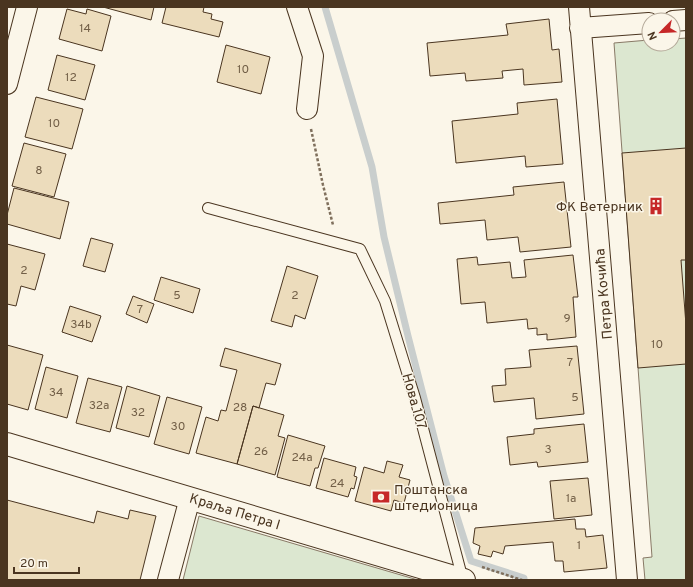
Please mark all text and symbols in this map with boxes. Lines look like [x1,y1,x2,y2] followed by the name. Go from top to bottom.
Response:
[641,12,681,52] north arrow
[79,21,91,37] house number: 14
[645,29,661,42] text: N
[237,62,249,78] house number: 10
[65,70,77,86] house number: 12
[48,116,60,132] house number: 10
[35,163,43,179] house number: 8
[646,196,666,216] building icon: ФК Ветерник
[556,199,643,216] place label: ФК Ветерник
[592,248,617,340] street label: Петра Кочића
[20,263,28,279] house number: 2
[173,288,181,304] house number: 5
[291,288,299,304] house number: 2
[137,302,143,318] house number: 7
[563,311,571,327] house number: 9
[70,317,92,333] house number: 34b
[651,337,663,353] house number: 10
[567,355,573,371] house number: 7
[397,372,430,431] street label: Нова 107
[49,385,63,401] house number: 34
[571,390,579,406] house number: 5
[89,398,109,414] house number: 32a
[233,400,247,416] house number: 28
[131,405,145,421] house number: 32
[171,419,185,435] house number: 30
[544,442,552,458] house number: 3
[254,444,268,460] house number: 26
[292,450,313,466] house number: 24a
[330,476,344,492] house number: 24
[394,482,478,515] place label: Поштанска штедионица
[371,487,391,507] bank icon: Поштанска штедионица
[187,491,282,534] street label: Краља Петра I
[566,491,576,507] house number: 1a
[577,538,581,554] house number: 1
[14,549,79,575] scale bar
[20,556,48,572] text: 20 m

